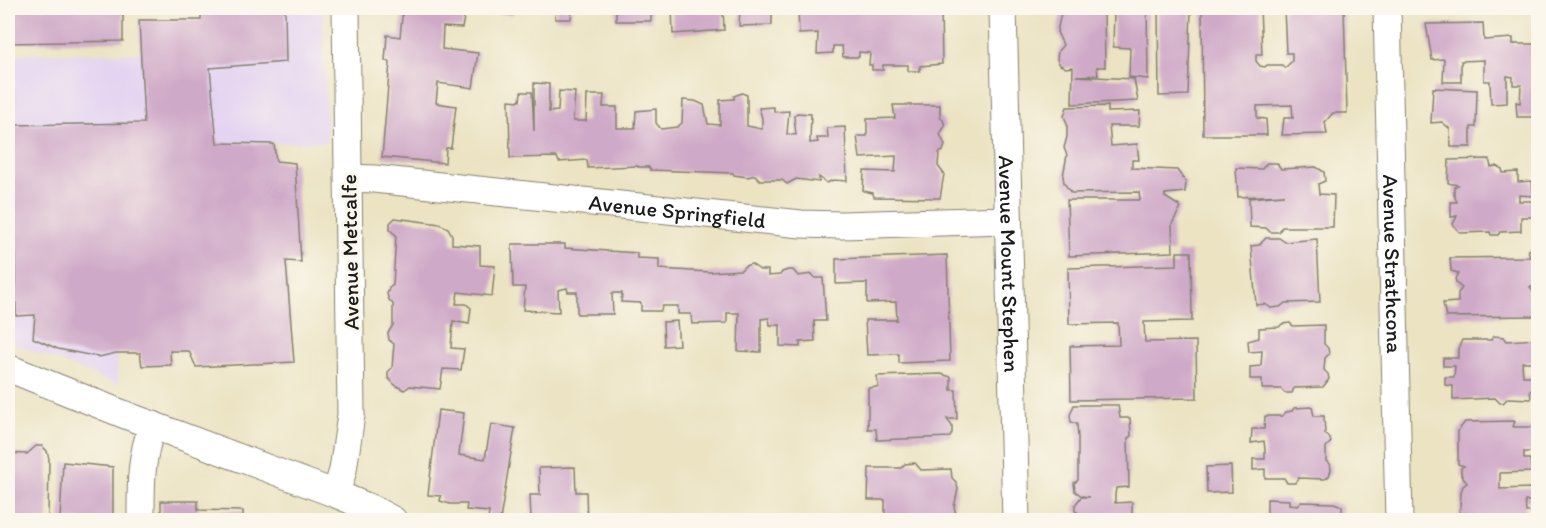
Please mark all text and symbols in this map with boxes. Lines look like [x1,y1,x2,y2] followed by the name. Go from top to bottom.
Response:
[993,155,1026,373] street label: Avenue Mount Stephen
[335,174,365,330] street label: Avenue Metcalfe
[1377,174,1409,354] street label: Avenue Strathcona
[588,188,767,234] street label: Avenue Springfield

